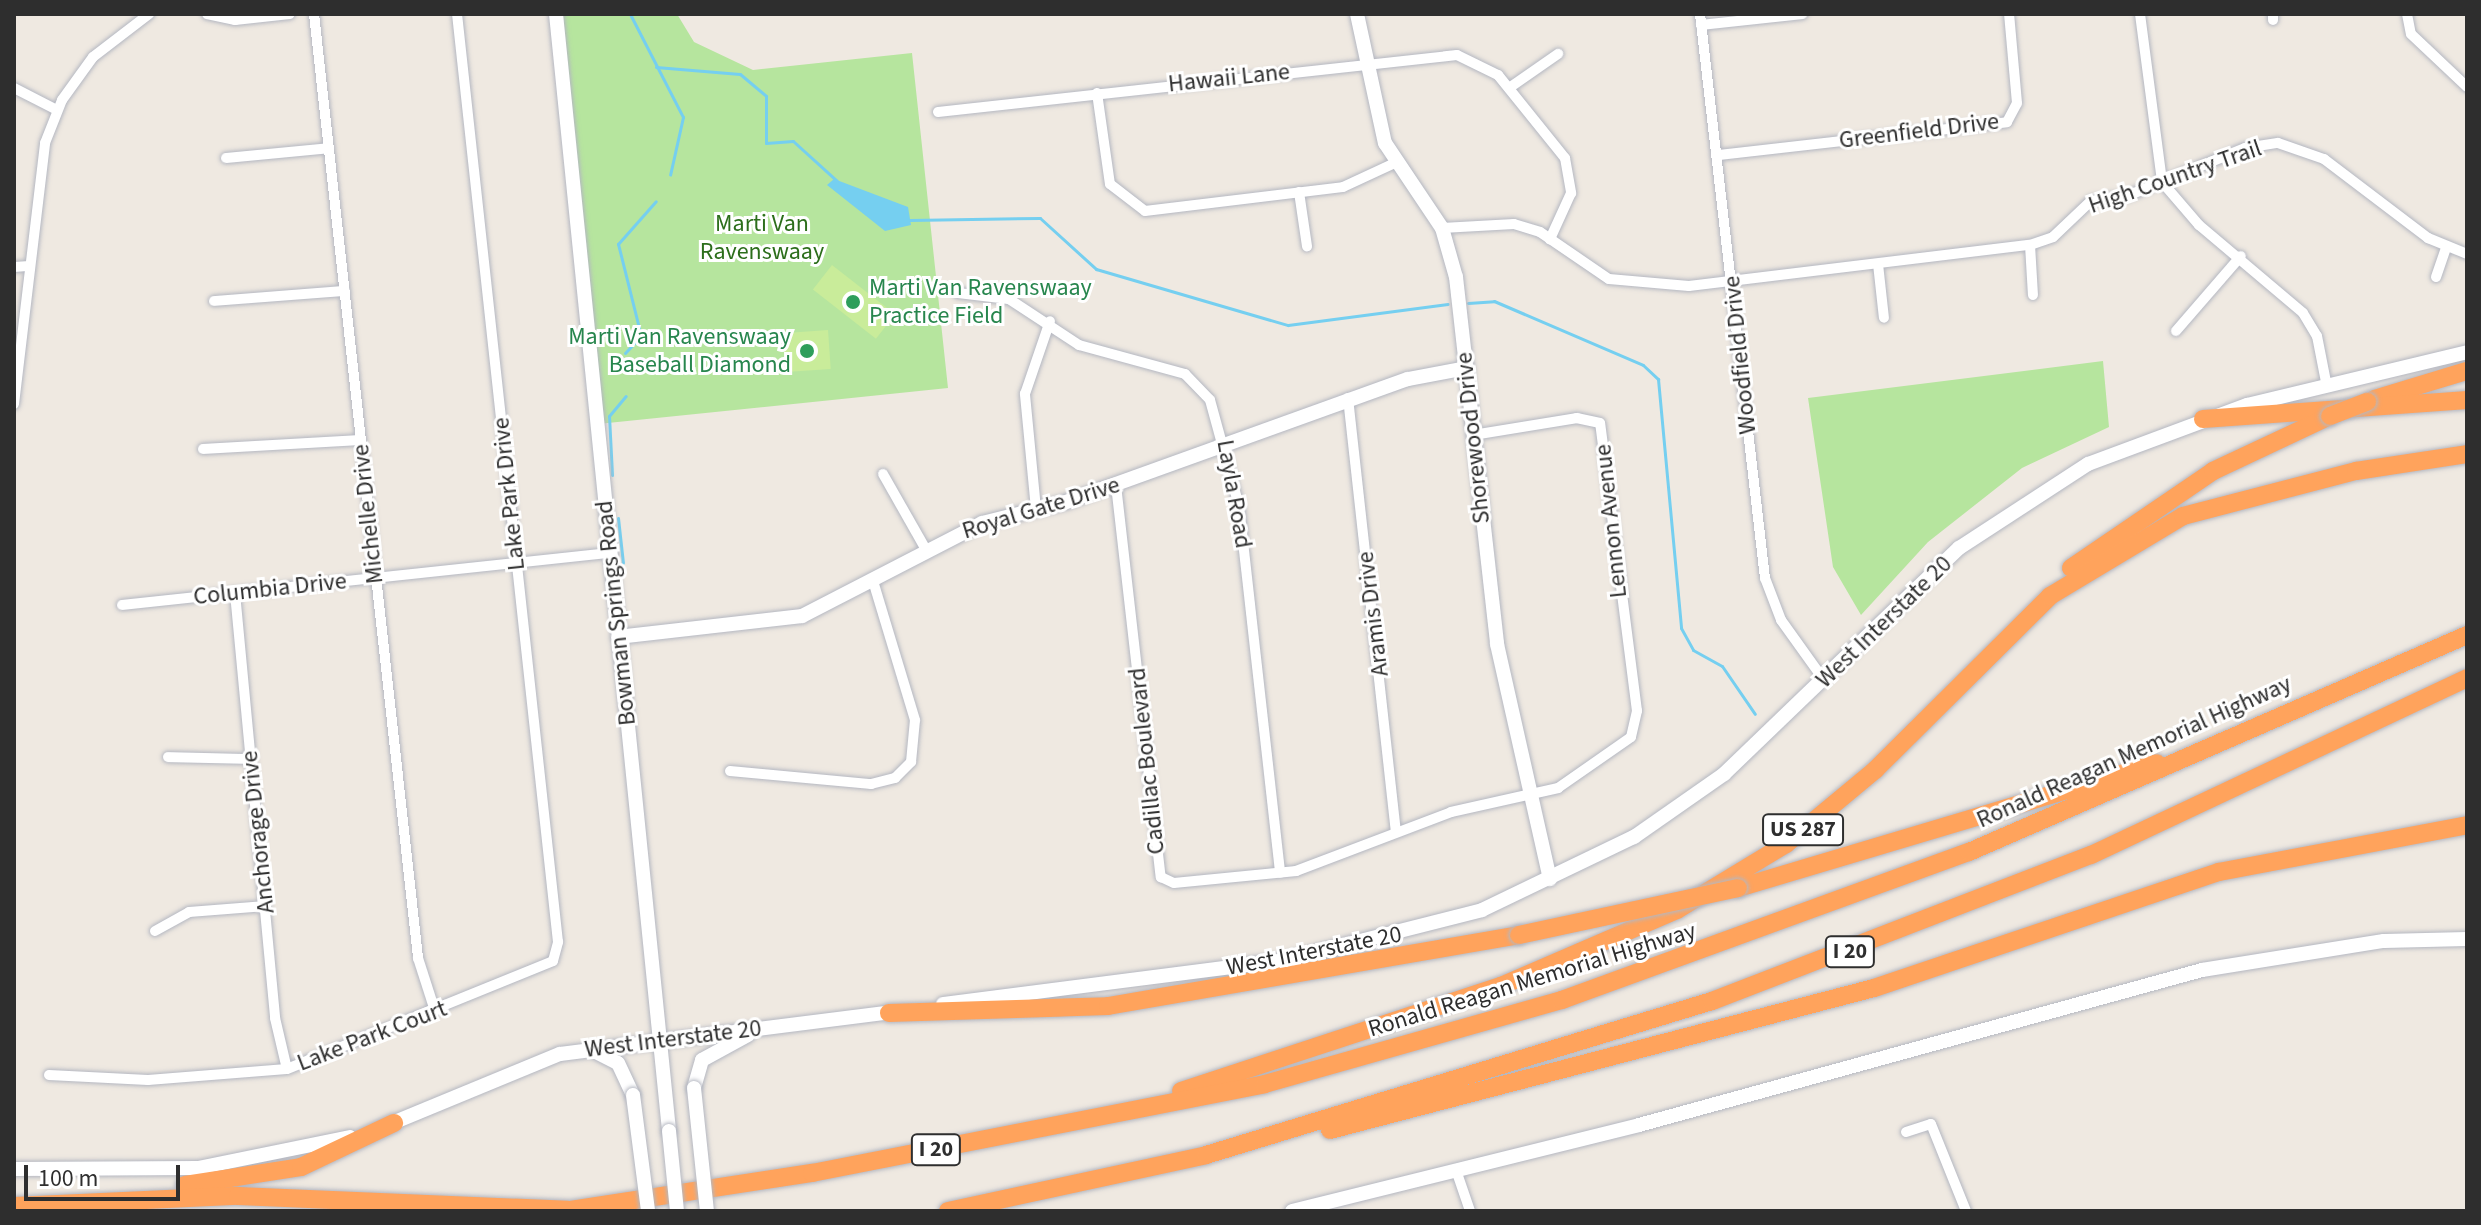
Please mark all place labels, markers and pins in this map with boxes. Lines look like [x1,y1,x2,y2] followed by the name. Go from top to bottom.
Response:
[869,274,1092,330] place label: Marti Van Ravenswaay Practice Field
[844,293,862,311] marker: Marti Van Ravenswaay Practice Field
[568,323,791,379] place label: Marti Van Ravenswaay Baseball Diamond
[798,342,816,360] marker: Marti Van Ravenswaay Baseball Diamond

